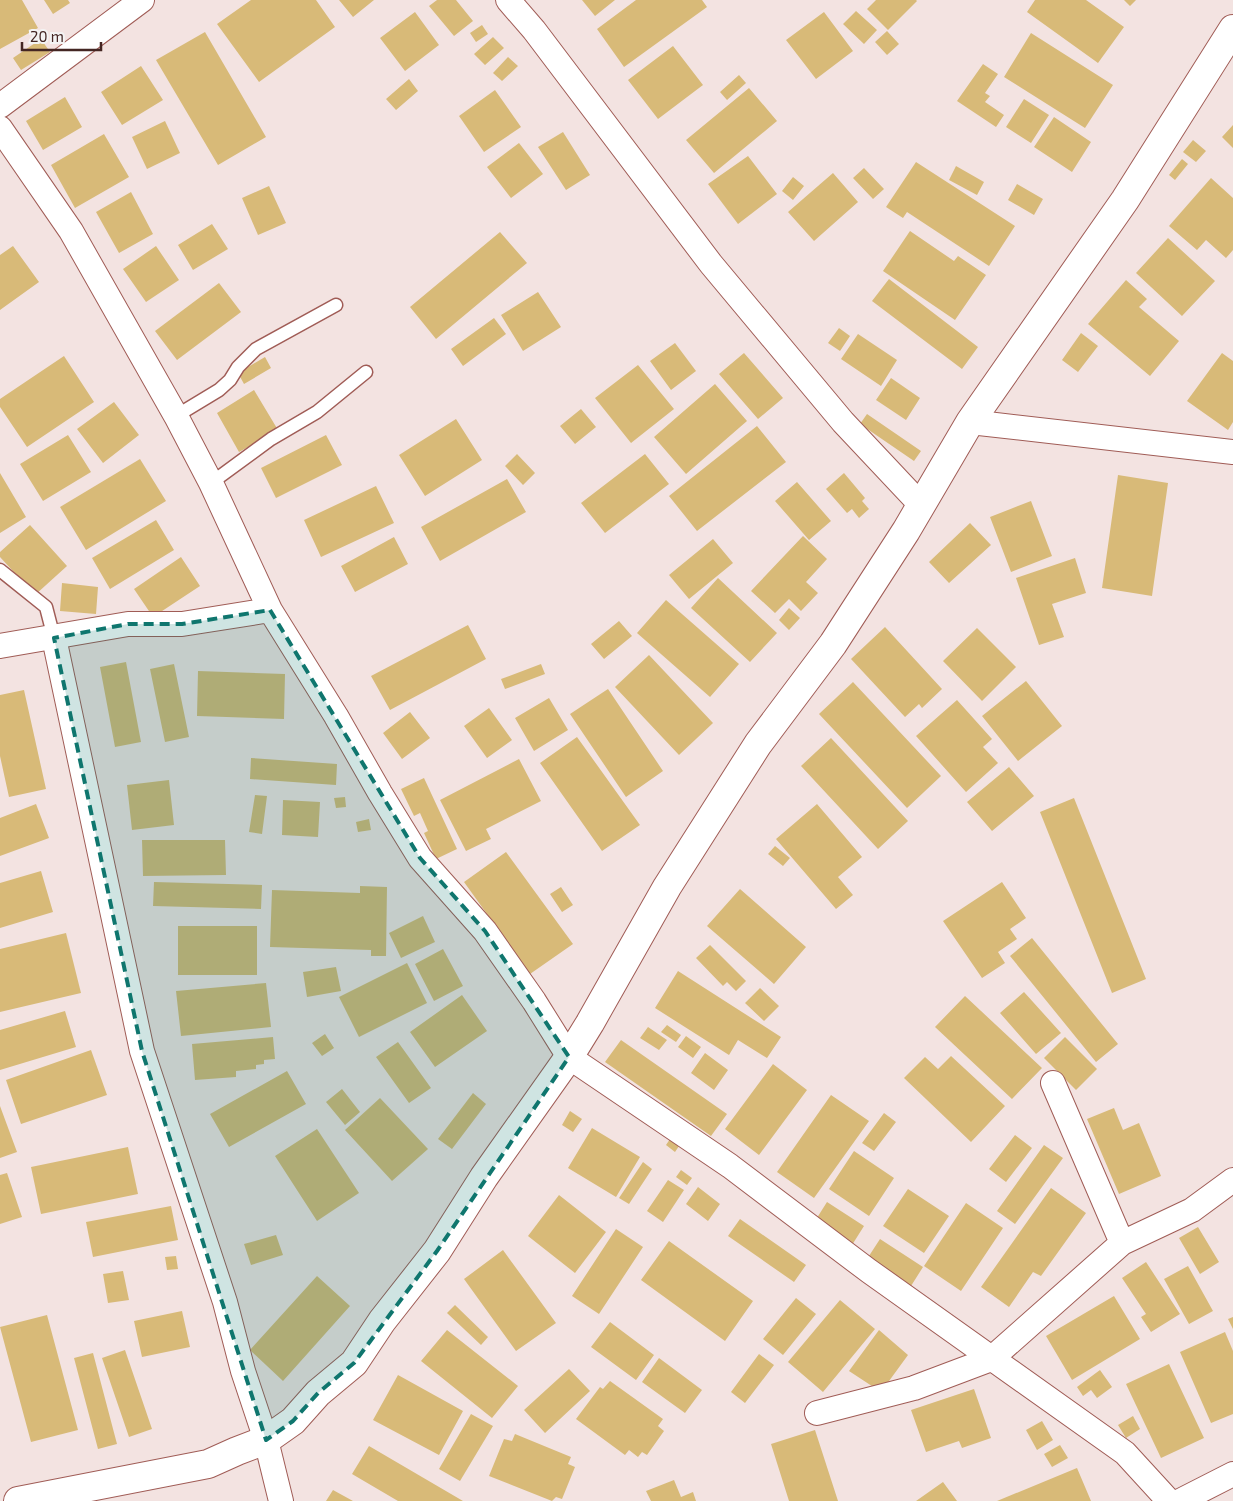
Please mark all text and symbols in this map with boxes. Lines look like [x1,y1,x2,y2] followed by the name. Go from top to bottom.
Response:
[22,20,101,52] scale bar
[30,27,64,45] text: 20 m

